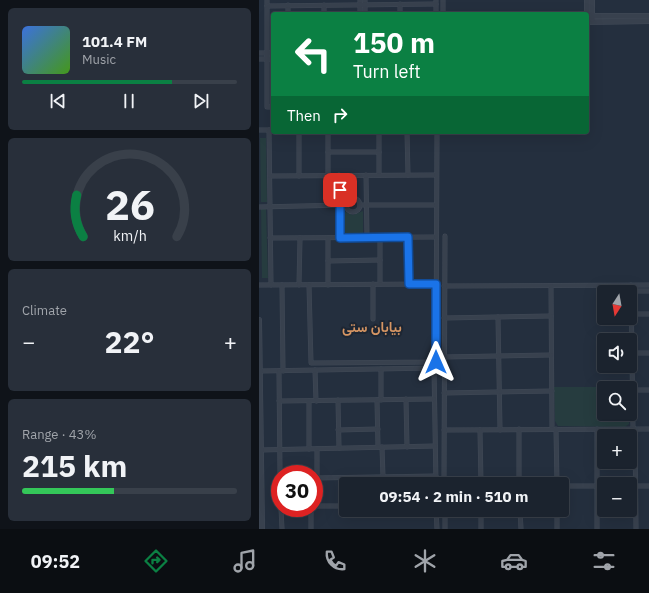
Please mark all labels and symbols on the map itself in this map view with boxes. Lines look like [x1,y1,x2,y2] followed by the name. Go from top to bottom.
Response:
[323,173,357,207] pin
[597,285,637,325] north arrow
[342,318,402,336] district label: بیابان ستی
[415,341,457,383] position arrow
[271,465,323,517] speed limit sign: 30

